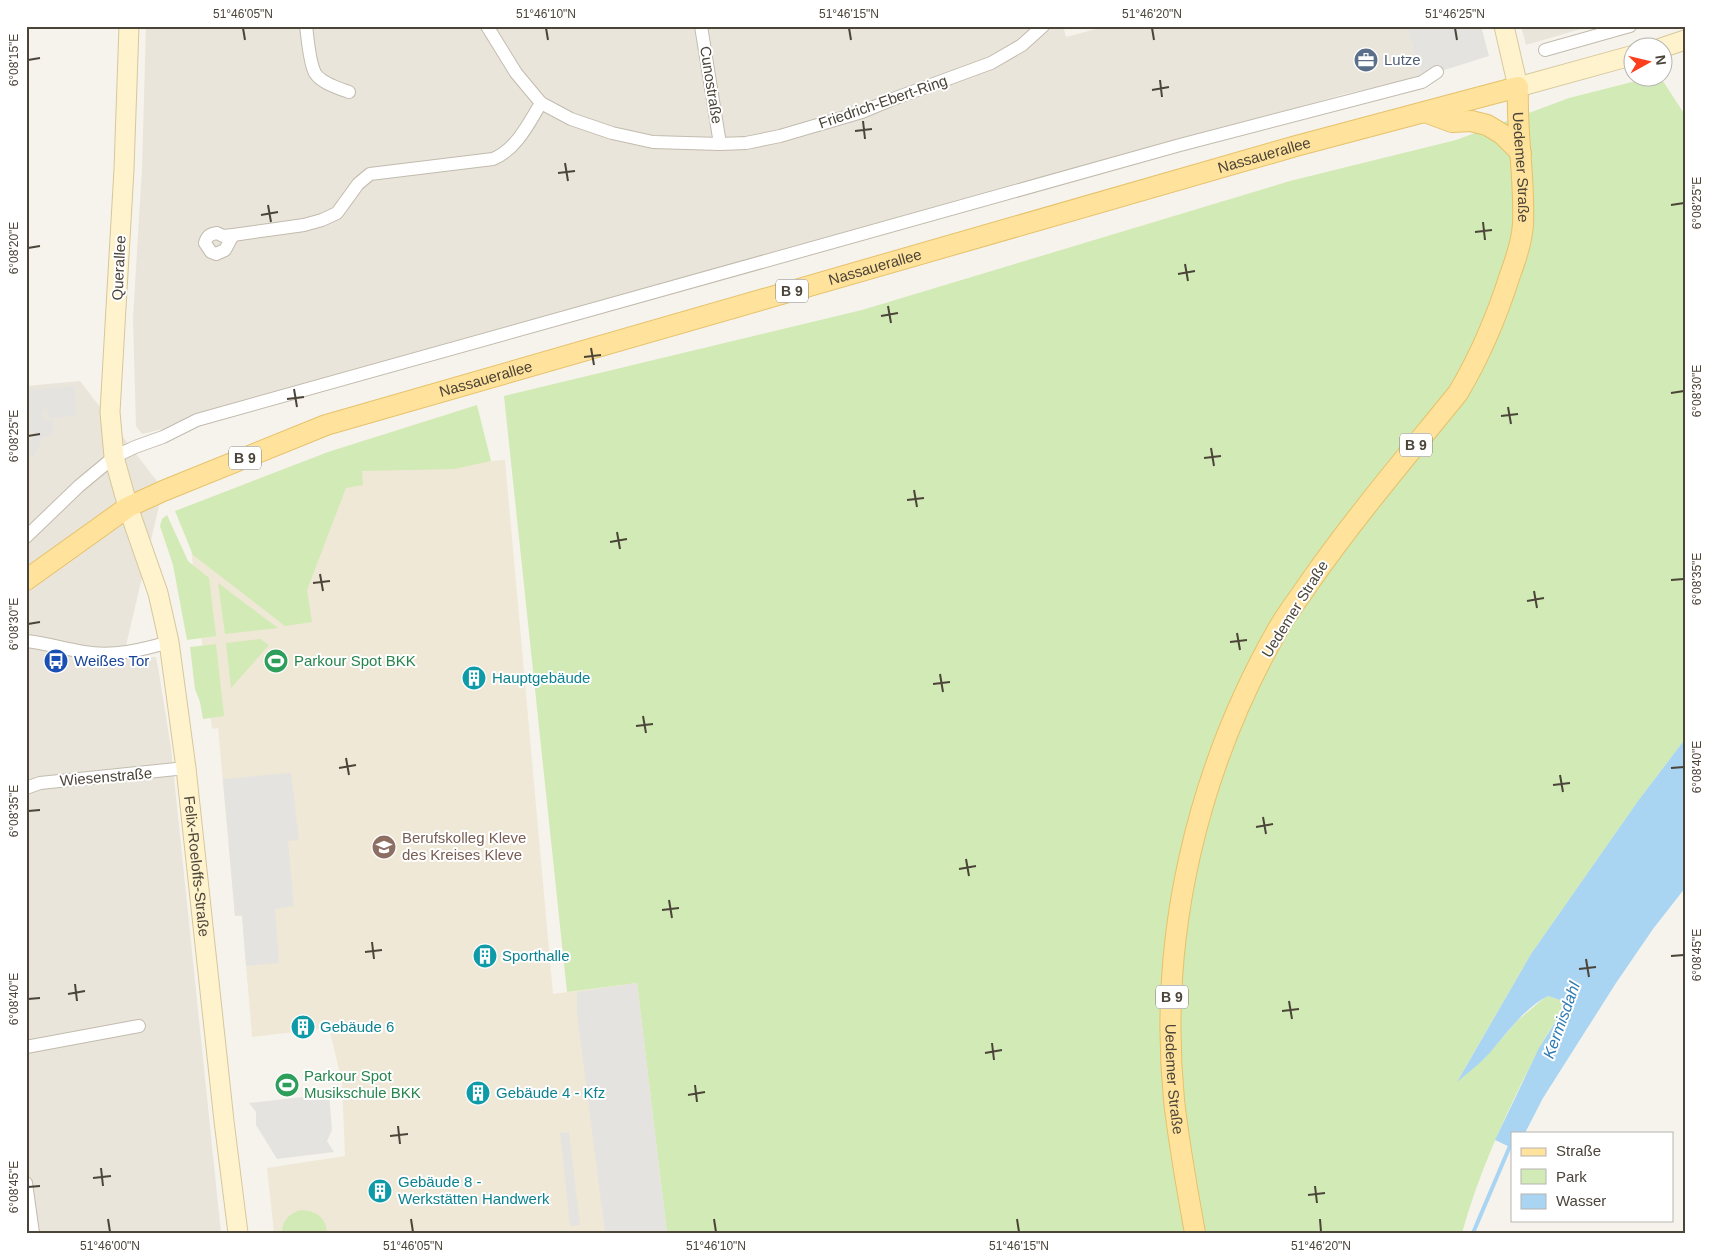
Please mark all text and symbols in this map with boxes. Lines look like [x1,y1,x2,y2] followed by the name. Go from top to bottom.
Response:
[213,7,273,21] text: 51°46'05"N
[516,7,576,21] text: 51°46'10"N
[819,7,879,21] text: 51°46'15"N
[1122,7,1182,21] text: 51°46'20"N
[1425,7,1485,21] text: 51°46'25"N
[7,34,21,86] text: 6°08'15"E
[1624,38,1674,88] north arrow
[697,45,726,125] street label: Cunostraße
[1353,47,1379,73] office icon: Lutze
[1384,51,1421,68] place label: Lutze
[1652,54,1670,66] text: N
[816,72,949,132] street label: Friedrich-Ebert-Ring
[1510,111,1532,223] street label: Uedemer Straße
[1216,133,1312,176] street label: Nassauerallee
[1690,177,1704,229] text: 6°08'25"E
[7,222,21,274] text: 6°08'20"E
[108,235,129,301] street label: Querallee
[826,245,923,288] street label: Nassauerallee
[776,280,808,302] road number: B 9
[437,357,534,400] street label: Nassauerallee
[1690,365,1704,417] text: 6°08'30"E
[7,410,21,462] text: 6°08'25"E
[1400,434,1432,456] road number: B 9
[229,446,261,469] road number: B 9
[1690,553,1704,605] text: 6°08'35"E
[1258,557,1331,660] street label: Uedemer Straße
[7,598,21,650] text: 6°08'30"E
[43,648,69,674] bus stop icon: Weißes Tor
[263,648,289,674] sports icon: Parkour Spot BKK
[74,652,149,669] place label: Weißes Tor
[294,652,416,669] place label: Parkour Spot BKK
[461,665,487,691] building icon: Hauptgebäude
[492,669,590,686] place label: Hauptgebäude
[1690,741,1704,793] text: 6°08'40"E
[59,764,153,789] street label: Wiesenstraße
[7,785,21,837] text: 6°08'35"E
[181,795,213,938] street label: Felix-Roeloffs-Straße
[402,829,526,863] place label: Berufskolleg Kleve des Kreises Kleve
[371,834,397,860] school or university icon: Berufskolleg Kleve des Kreises Kleve
[1690,929,1704,981] text: 6°08'45"E
[472,943,498,969] building icon: Sporthalle
[502,947,570,964] place label: Sporthalle
[7,973,21,1025] text: 6°08'40"E
[1540,979,1583,1061] water label: Kermisdahl
[1156,986,1188,1009] road number: B 9
[290,1014,316,1040] building icon: Gebäude 6
[320,1018,394,1035] place label: Gebäude 6
[1162,1024,1187,1135] street label: Uedemer Straße
[304,1067,421,1101] place label: Parkour Spot Musikschule BKK
[274,1072,300,1098] sports icon: Parkour Spot Musikschule BKK
[465,1080,491,1106] building icon: Gebäude 4 - Kfz
[496,1084,605,1101] place label: Gebäude 4 - Kfz
[1511,1132,1674,1222] legend
[1556,1142,1601,1159] text: Straße
[7,1161,21,1213] text: 6°08'45"E
[1556,1168,1587,1185] text: Park
[398,1173,550,1207] place label: Gebäude 8 - Werkstätten Handwerk
[367,1178,393,1204] building icon: Gebäude 8 - Werkstätten Handwerk
[1556,1192,1606,1209] text: Wasser
[80,1239,140,1253] text: 51°46'00"N
[383,1239,443,1253] text: 51°46'05"N
[686,1239,746,1253] text: 51°46'10"N
[989,1239,1049,1253] text: 51°46'15"N
[1291,1239,1351,1253] text: 51°46'20"N

